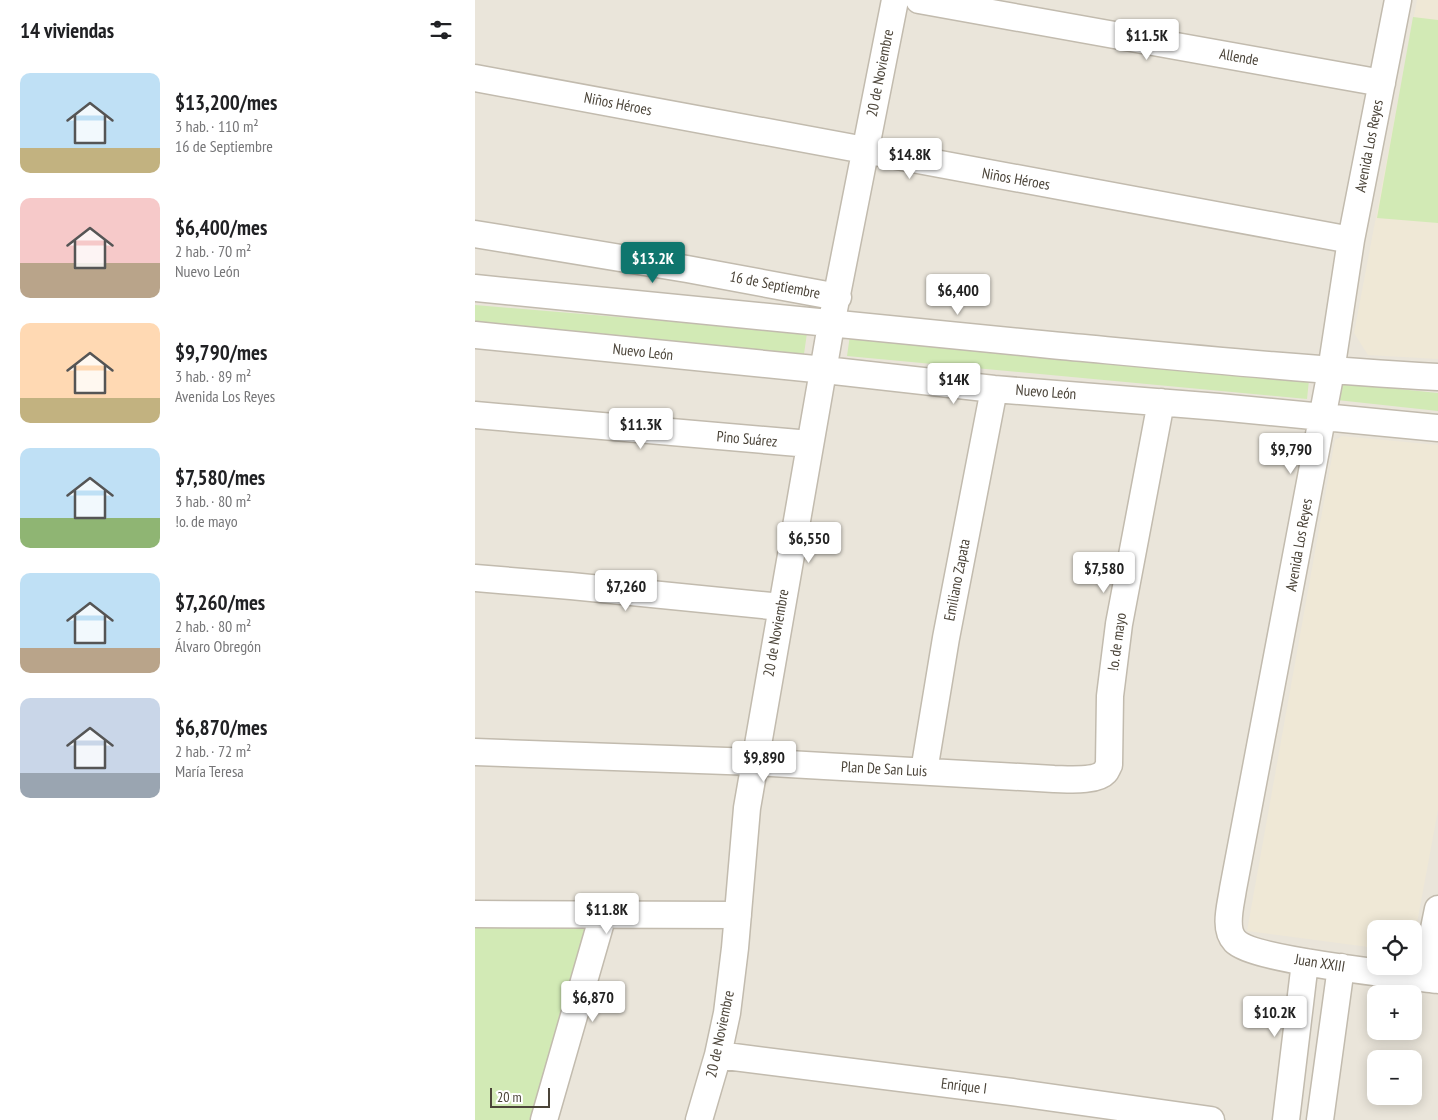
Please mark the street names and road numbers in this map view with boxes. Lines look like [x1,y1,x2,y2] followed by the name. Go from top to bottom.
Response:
[862,28,897,118] street label: 20 de Noviembre
[1218,44,1260,69] street label: Allende
[583,88,654,119] street label: Niños Héroes
[1350,98,1387,194] street label: Avenida Los Reyes
[981,163,1052,194] street label: Niños Héroes
[728,266,822,303] street label: 16 de Septiembre
[612,339,674,364] street label: Nuevo León
[1015,380,1077,403] street label: Nuevo León
[716,426,778,451] street label: Pino Suárez
[1281,497,1316,593] street label: Avenida Los Reyes
[939,537,974,623] street label: Emiliano Zapata
[758,588,793,678] street label: 20 de Noviembre
[1103,612,1130,672] street label: !o. de mayo
[840,757,928,780] street label: Plan De San Luis
[1293,949,1347,976] street label: Juan XXIII
[701,988,738,1079] street label: 20 de Noviembre
[940,1073,988,1098] street label: Enrique I

